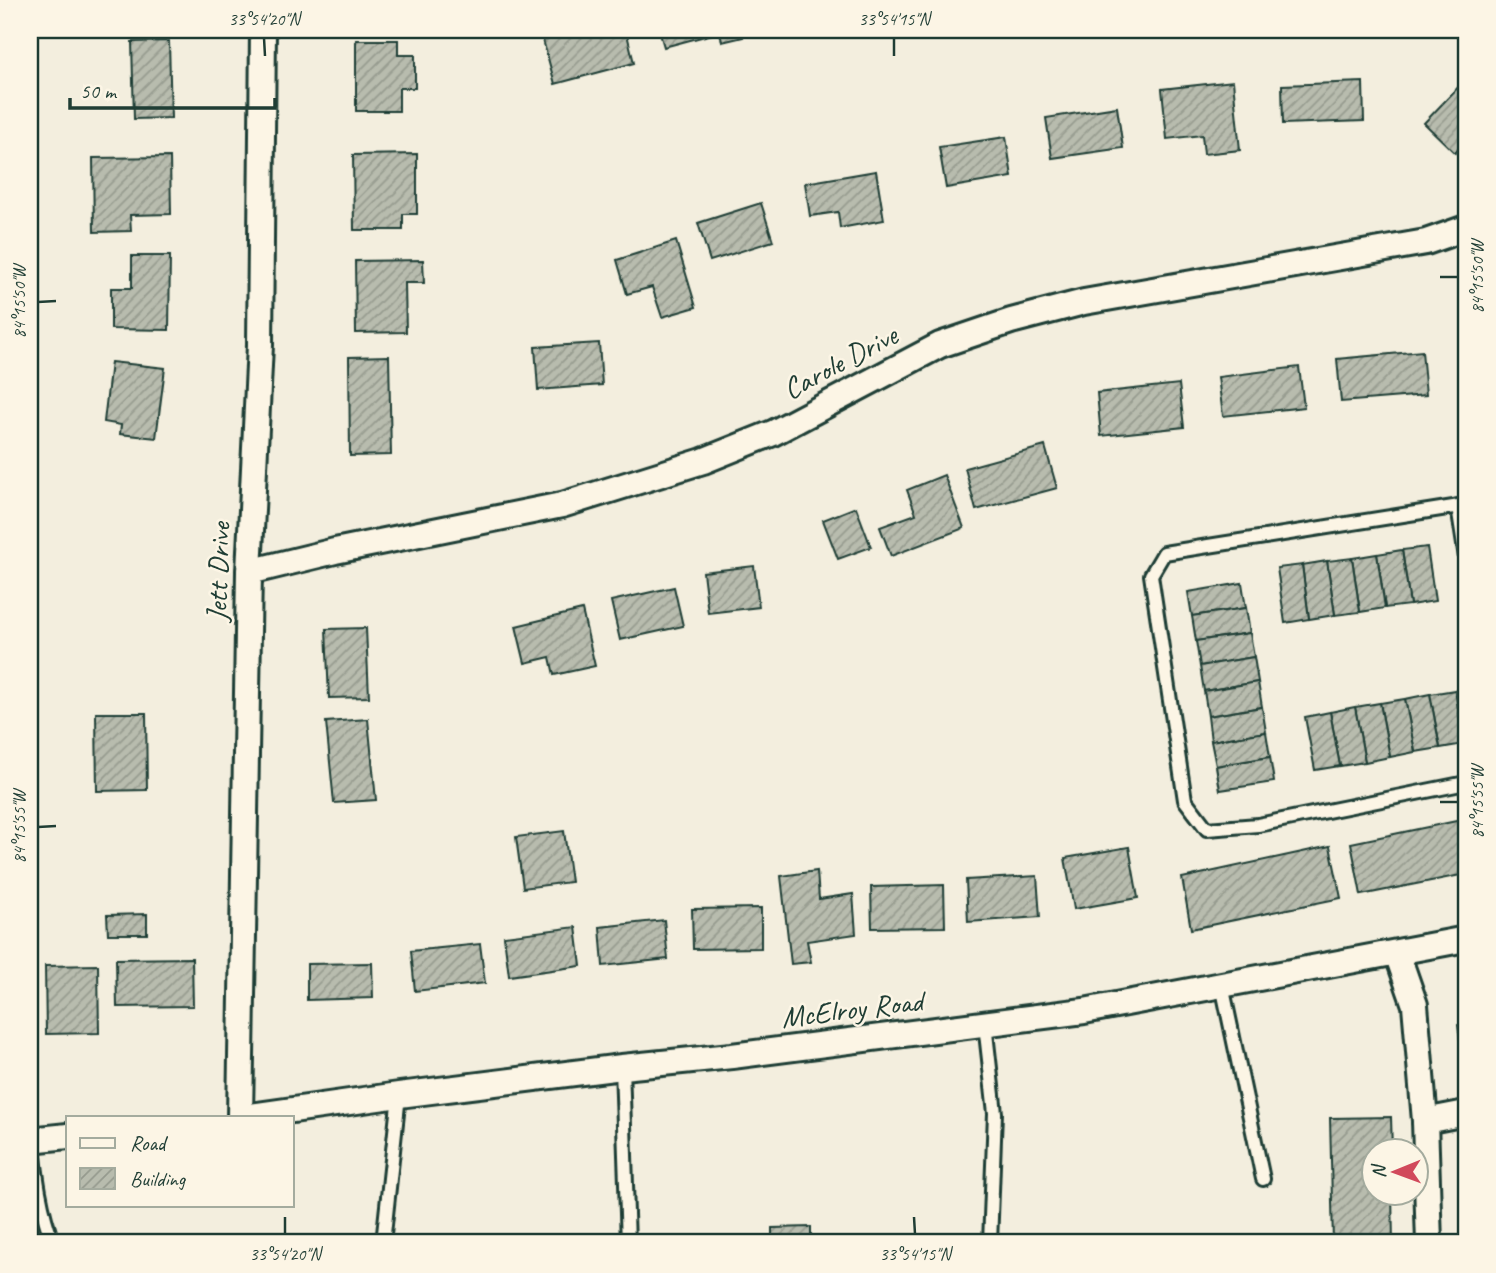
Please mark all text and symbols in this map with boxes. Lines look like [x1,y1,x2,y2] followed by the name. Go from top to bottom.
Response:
[229,8,303,30] text: 33°54'20"N
[859,8,933,30] text: 33°54'15"N
[70,66,275,110] scale bar
[80,78,118,104] text: 50 m
[1466,237,1488,314] text: 84°15'50"W
[8,262,30,339] text: 84°15'50"W
[776,315,906,408] street label: Carole Drive
[197,520,239,624] street label: Jett Drive
[1466,762,1488,839] text: 84°15'55"W
[8,787,30,864] text: 84°15'55"W
[779,981,929,1037] street label: McElroy Road
[66,1116,294,1206] legend
[130,1130,169,1156] text: Road
[1360,1136,1430,1206] north arrow
[1367,1163,1391,1178] text: N
[130,1166,187,1192] text: Building
[250,1243,324,1265] text: 33°54'20"N
[880,1243,954,1265] text: 33°54'15"N

